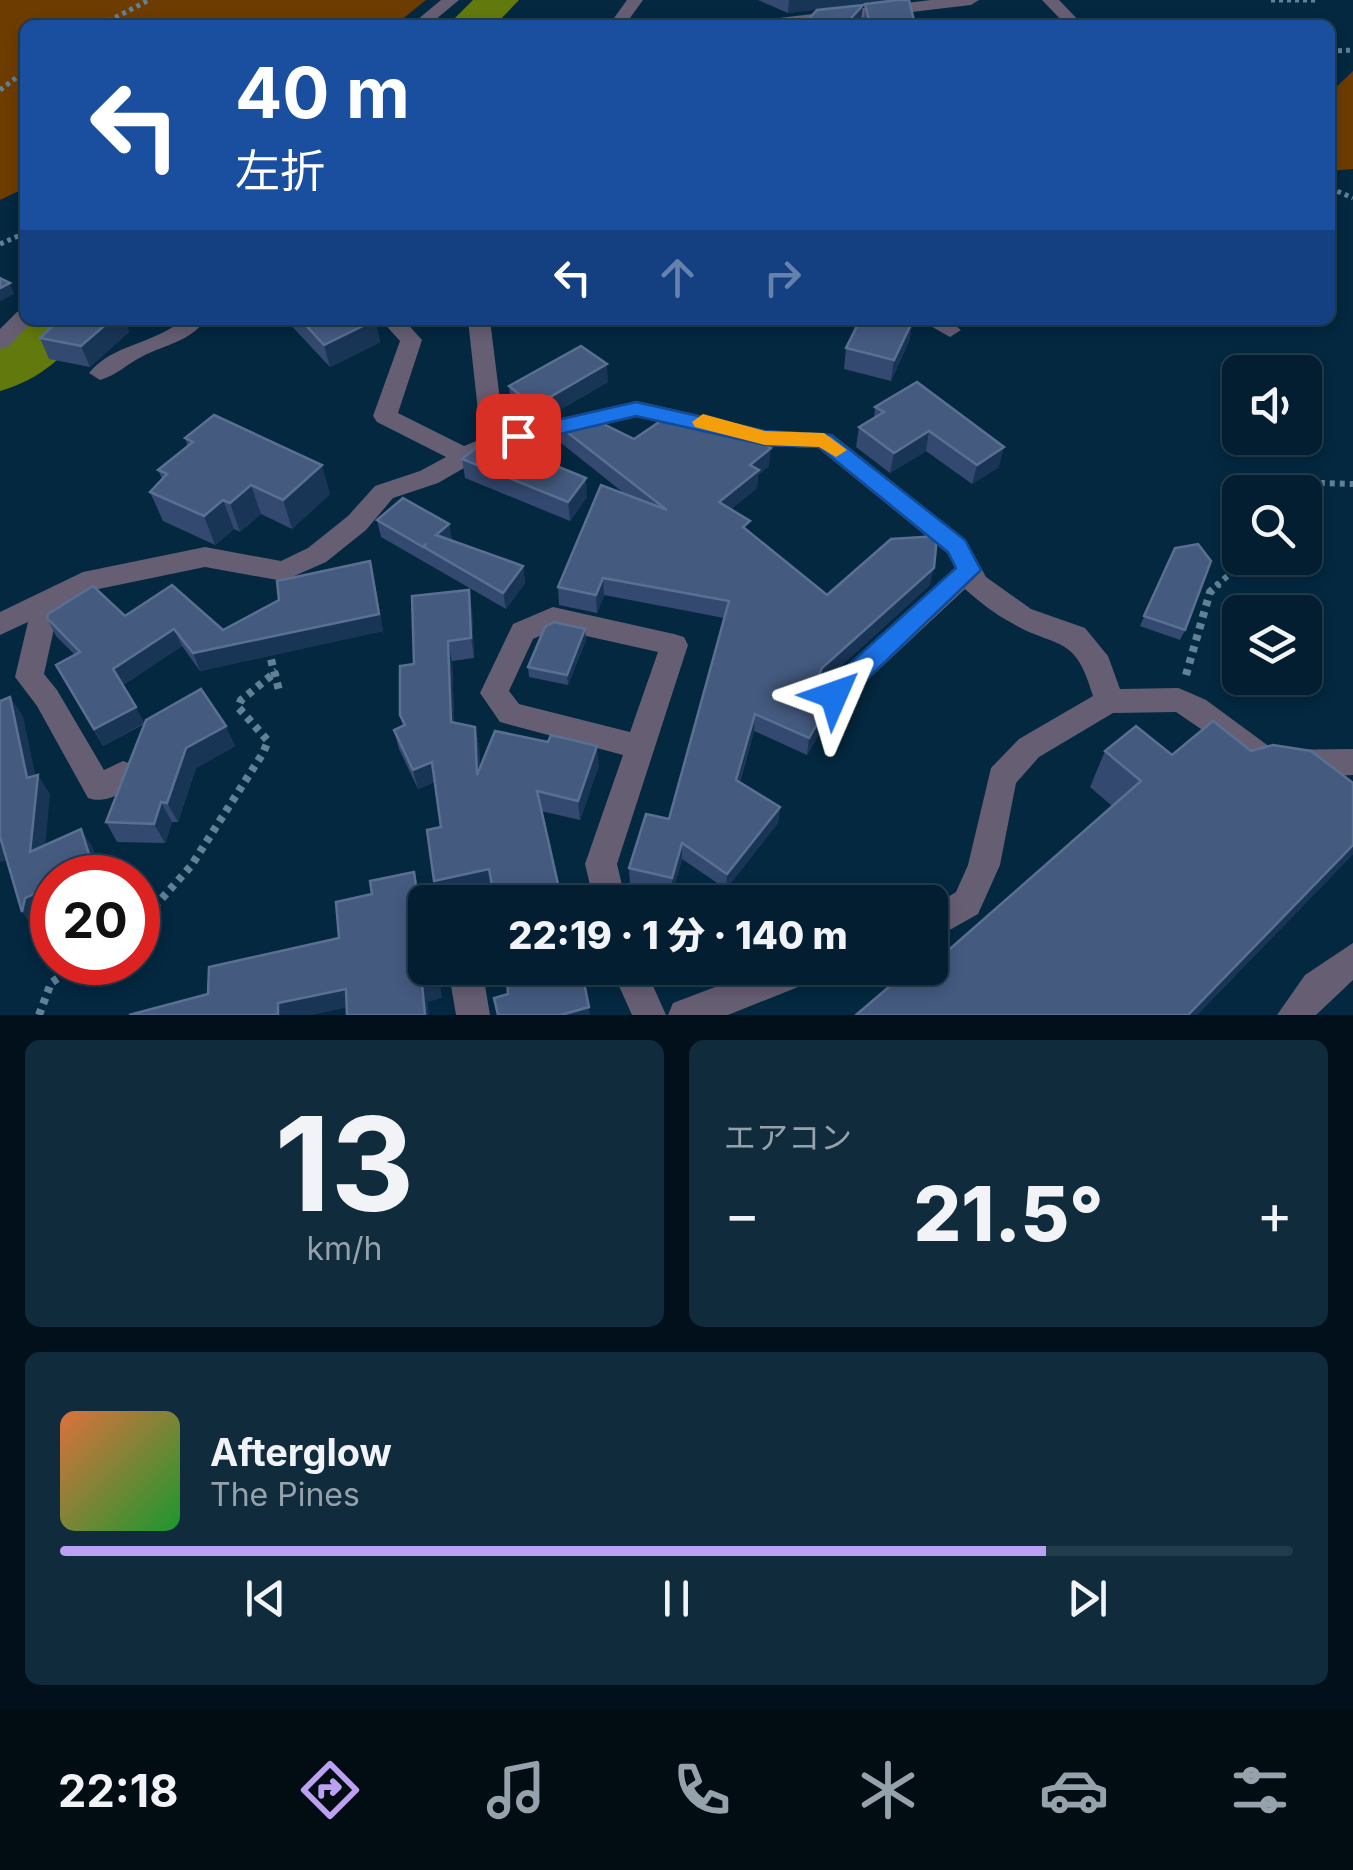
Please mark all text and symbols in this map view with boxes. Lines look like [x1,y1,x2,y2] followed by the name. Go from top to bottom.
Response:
[235,50,410,135] text: 40 m
[70,60,200,190] icon: left
[235,143,325,198] text: 左折
[545,250,600,305] icon: left
[650,250,705,305] icon: ahead
[755,250,810,305] icon: right
[1222,355,1322,695] map controls
[1222,355,1322,455] button: sound
[476,394,561,479] pin
[491,409,546,464] icon: arrive
[1222,475,1322,575] button: search
[1222,595,1322,695] button: layers
[782,643,886,747] position arrow
[30,855,160,985] speed limit sign: 20
[508,912,848,958] text: 22:19 · 1 分 · 140 m
[275,1085,414,1242] text: 13
[724,1118,852,1157] text: エアコン
[913,1168,1104,1259] text: 21.5°
[724,1181,760,1247] text: −
[1257,1181,1293,1247] text: +
[306,1229,383,1268] text: km/h
[210,1429,392,1475] text: Afterglow
[210,1475,360,1514] text: The Pines
[238,1571,293,1626] icon: previous
[649,1571,704,1626] icon: pause
[1060,1571,1115,1626] icon: next
[295,1755,365,1825] icon: directions
[481,1755,551,1825] icon: music
[667,1755,737,1825] icon: phone
[853,1755,923,1825] icon: climate
[1039,1755,1109,1825] icon: car
[1225,1755,1295,1825] icon: filters
[58,1763,178,1818] text: 22:18

